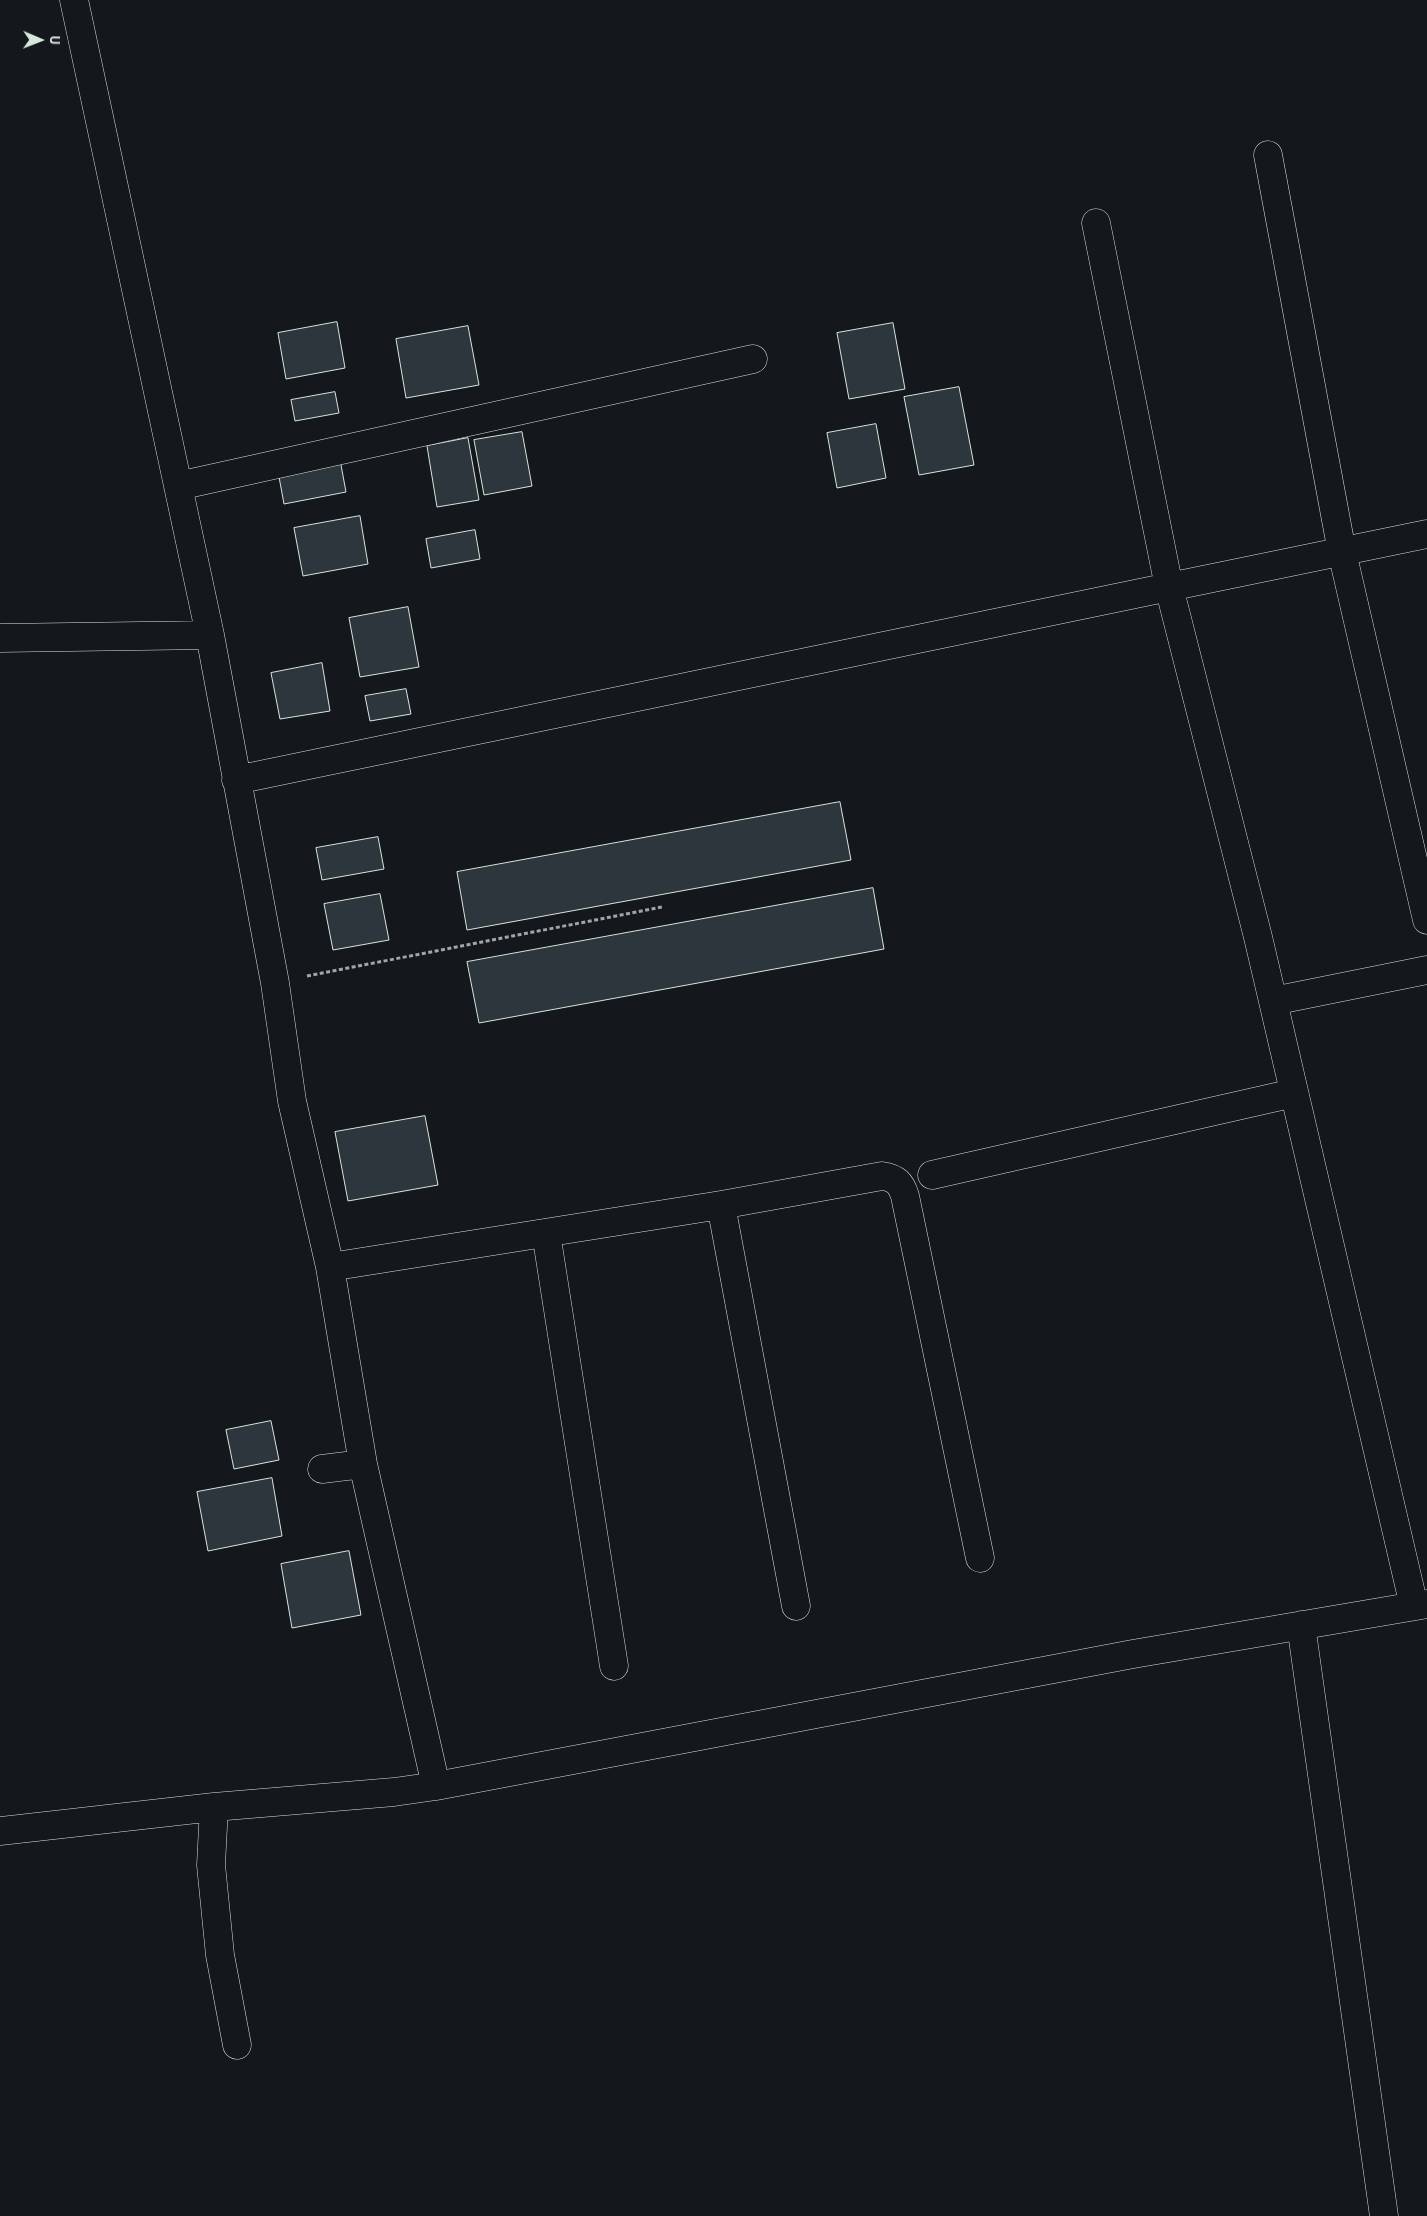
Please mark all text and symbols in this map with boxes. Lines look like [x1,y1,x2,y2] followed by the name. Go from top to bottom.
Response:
[15,15,65,65] north arrow
[46,36,64,45] text: U

